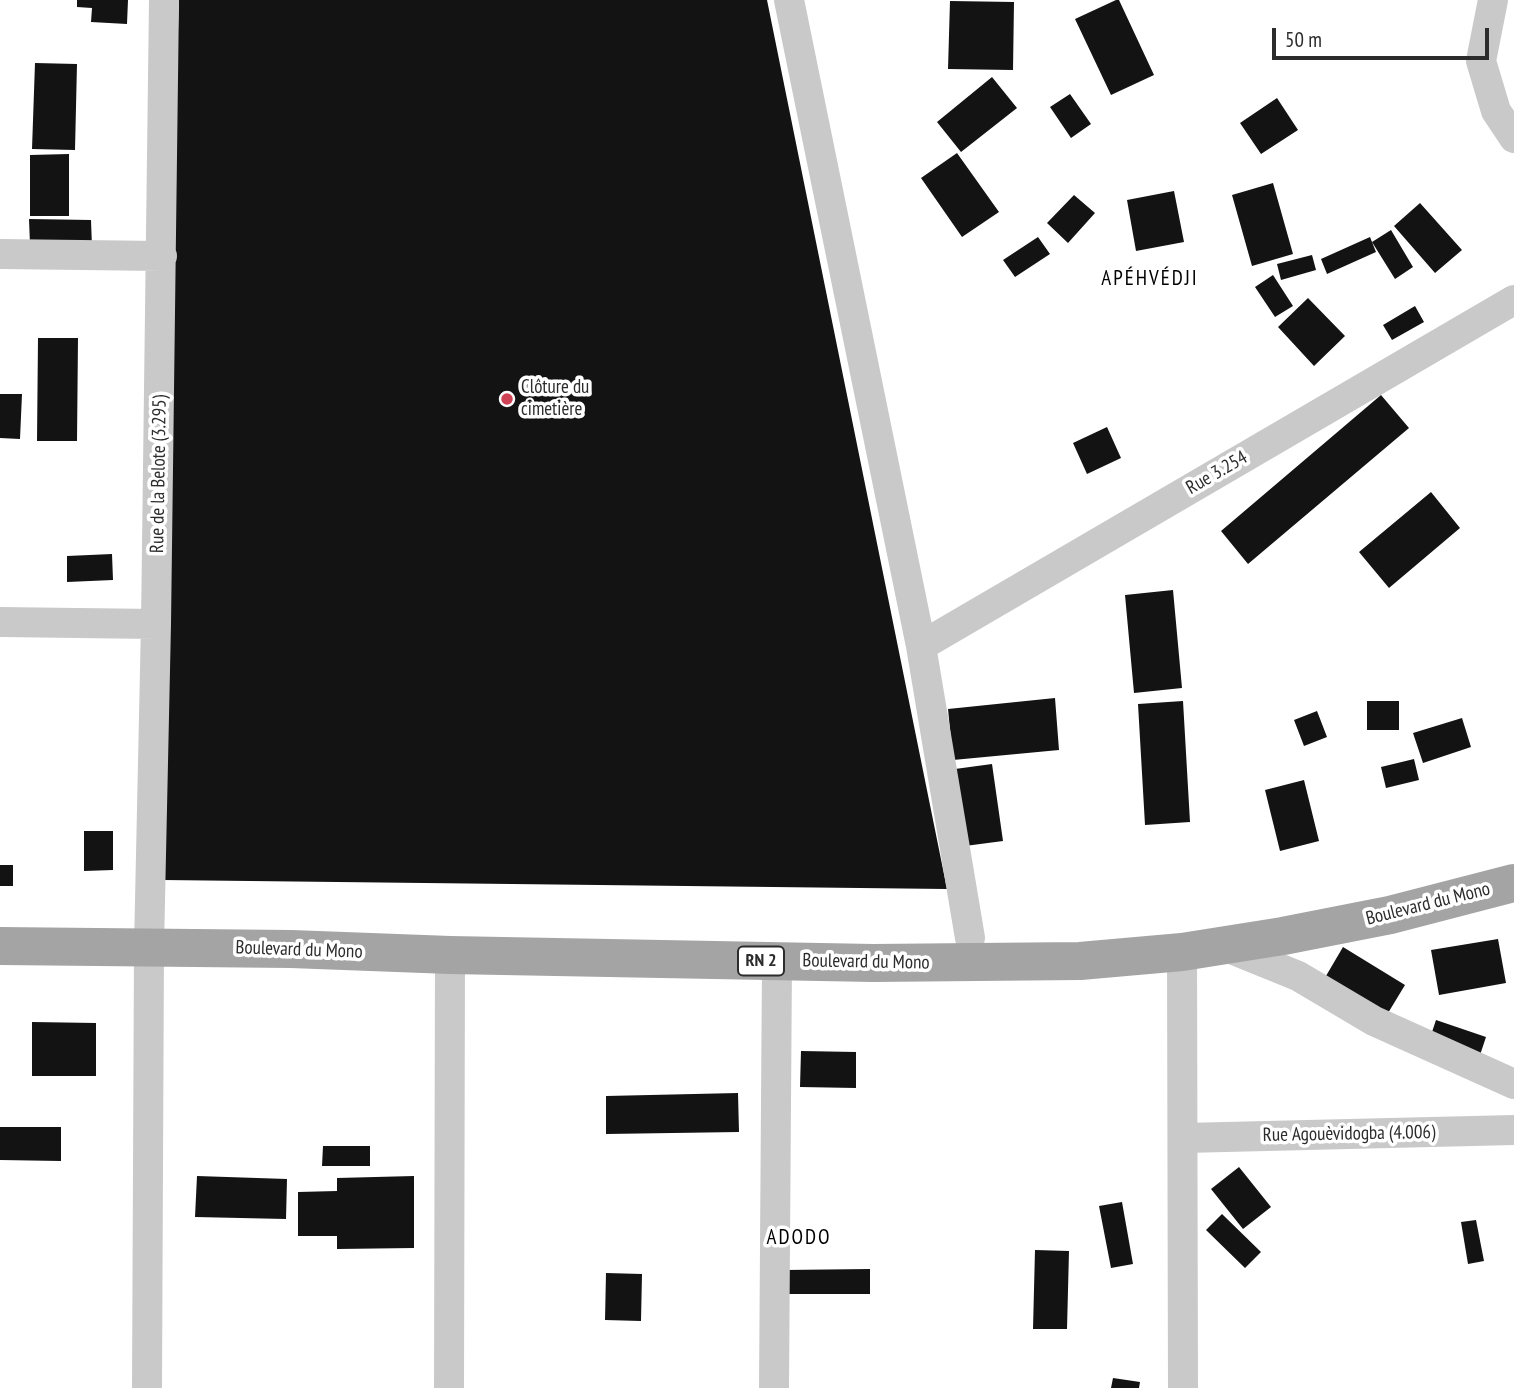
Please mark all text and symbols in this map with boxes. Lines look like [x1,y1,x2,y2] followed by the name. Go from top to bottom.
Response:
[1276,14,1493,58] scale bar
[1285,26,1322,53] text: 50 m
[1102,266,1198,292] district label: APÉHVÉDJI
[521,377,589,421] place label: Clôture du cimetière
[499,391,515,407] marker: Clôture du cimetière
[146,395,172,553] street label: Rue de la Belote (3.295)
[1182,446,1252,500] street label: Rue 3.254
[1364,878,1492,930] street label: Boulevard du Mono
[235,936,363,964] street label: Boulevard du Mono
[738,946,784,976] road number: RN 2
[802,949,930,975] street label: Boulevard du Mono
[1262,1121,1436,1147] street label: Rue Agouèvidogba (4.006)
[767,1225,831,1251] district label: ADODO

